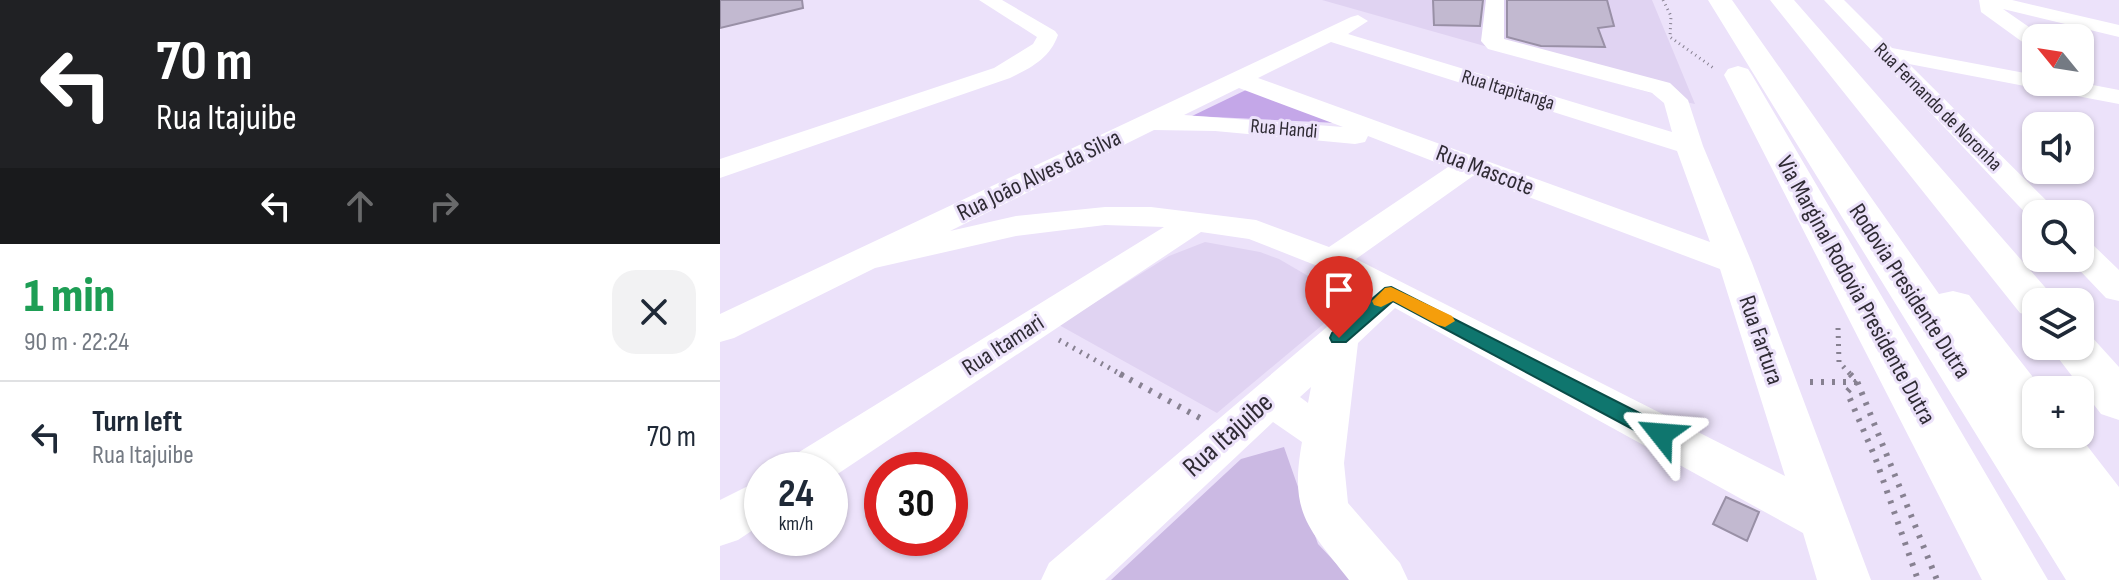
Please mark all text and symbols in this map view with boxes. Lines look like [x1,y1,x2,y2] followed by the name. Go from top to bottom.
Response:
[2022,24,2094,96] north arrow
[2022,24,2094,448] map controls
[156,29,253,96] text: 70 m
[24,32,128,136] icon: left
[1869,38,2007,176] street label: Rua Fernando de Noronha
[1459,65,1557,115] street label: Rua Itapitanga
[156,97,297,140] text: Rua Itajuibe
[2022,112,2094,184] button: sound
[1250,114,1318,144] street label: Rua Handi
[952,123,1126,227] street label: Rua João Alves da Silva
[1432,138,1538,202] street label: Rua Mascote
[1770,151,1942,429] street label: Via Marginal Rodovia Presidente Dutra
[254,184,298,228] icon: left
[338,184,382,228] icon: ahead
[422,184,466,228] icon: right
[1843,198,1977,384] street label: Rodovia Presidente Dutra
[2022,200,2094,272] button: search
[1305,256,1373,338] pin
[24,268,115,325] text: 1 min
[1317,268,1361,312] icon: arrive
[612,270,696,354] button: close
[2022,288,2094,360] button: layers
[1732,292,1790,388] street label: Rua Fartura
[957,308,1049,382] street label: Rua Itamari
[24,327,129,358] text: 90 m · 22:24
[2022,376,2094,448] button: +
[1176,386,1280,484] street label: Rua Itajuibe
[1619,392,1703,476] position arrow
[92,404,182,440] text: Turn left
[24,415,68,459] icon: left
[647,419,696,455] text: 70 m
[92,440,194,471] text: Rua Itajuibe
[864,452,968,556] speed limit sign: 30
[778,470,814,518] text: 24
[779,512,813,536] text: km/h

